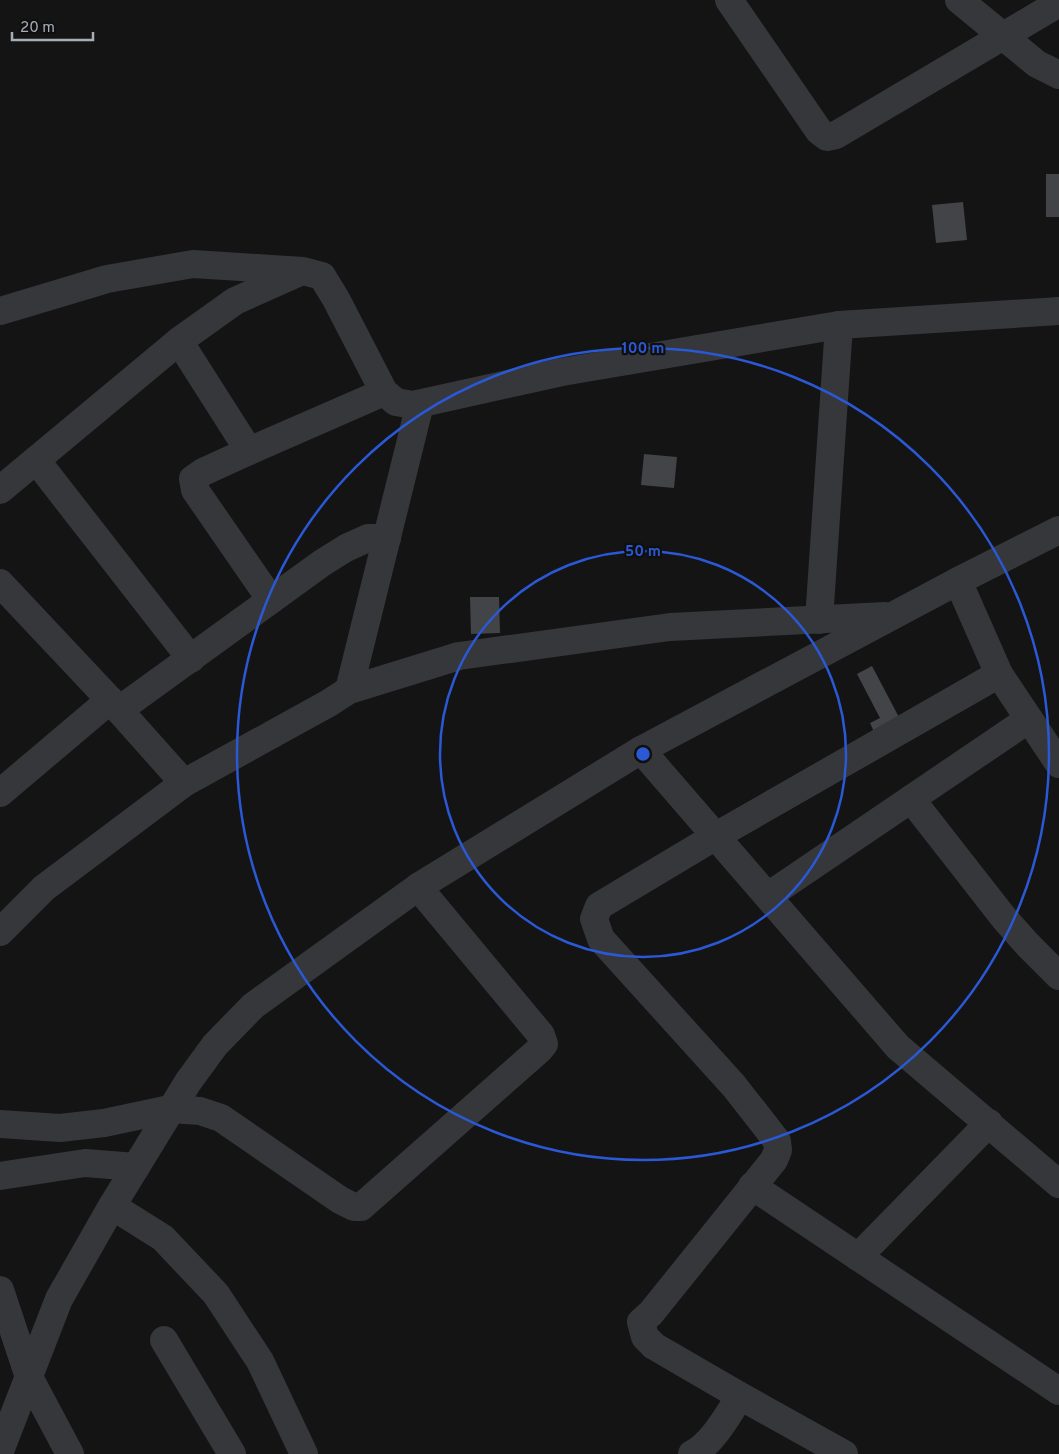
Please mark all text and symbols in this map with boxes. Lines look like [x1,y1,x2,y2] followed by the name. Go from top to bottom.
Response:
[12,10,94,42] scale bar
[20,19,55,38] text: 20 m
[622,340,664,359] text: 100 m
[625,543,661,562] text: 50 m
[634,745,652,763] centre of rings

